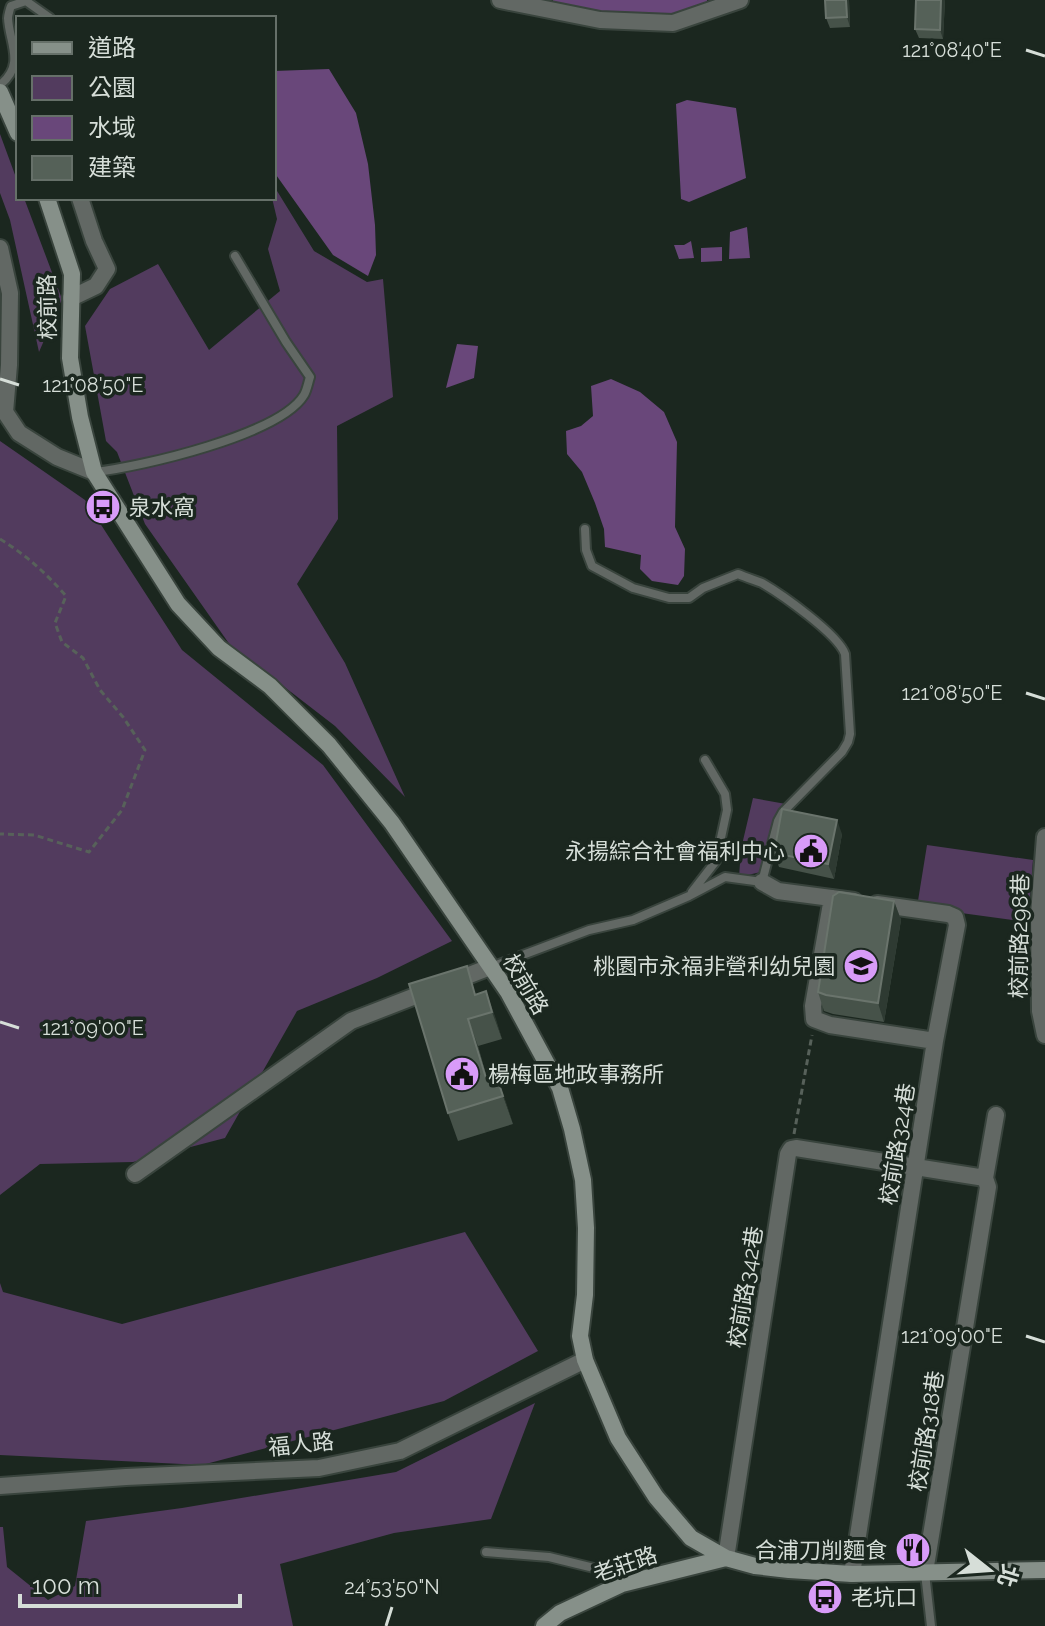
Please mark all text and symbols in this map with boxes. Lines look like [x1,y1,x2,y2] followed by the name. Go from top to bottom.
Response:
[16,16,276,200] legend
[88,33,136,62] text: 道路
[902,38,1002,62] text: 121°08'40"E
[88,73,136,102] text: 公園
[88,113,136,142] text: 水域
[88,153,136,182] text: 建築
[33,274,61,340] street label: 校前路
[43,373,143,397] text: 121°08'50"E
[84,488,122,526] bus stop icon: 泉水窩
[129,494,195,520] place label: 泉水窩
[902,681,1002,705] text: 121°08'50"E
[792,832,830,870] public building icon: 永揚綜合社會福利中心
[565,838,785,864] place label: 永揚綜合社會福利中心
[1005,873,1033,999] street label: 校前路298巷
[842,947,880,985] school or university icon: 桃園市永福非營利幼兒園
[498,949,554,1019] street label: 校前路
[593,953,835,979] place label: 桃園市永福非營利幼兒園
[42,1016,144,1040] text: 121°09'00"E
[443,1055,481,1093] public building icon: 楊梅區地政事務所
[488,1061,664,1087] place label: 楊梅區地政事務所
[875,1081,919,1207] street label: 校前路324巷
[723,1224,767,1350] street label: 校前路342巷
[901,1324,1003,1348] text: 121°09'00"E
[904,1369,948,1493] street label: 校前路318巷
[267,1428,335,1460] street label: 福人路
[949,1530,1029,1610] north arrow
[894,1531,932,1569] restaurant icon: 合浦刀削麵食
[755,1537,887,1563] place label: 合浦刀削麵食
[590,1541,660,1587] street label: 老莊路
[20,1558,240,1608] scale bar
[992,1562,1024,1590] text: 北
[32,1571,100,1600] text: 100 m
[344,1575,440,1599] text: 24°53'50"N
[806,1578,844,1616] bus stop icon: 老坑口
[851,1584,917,1610] place label: 老坑口

